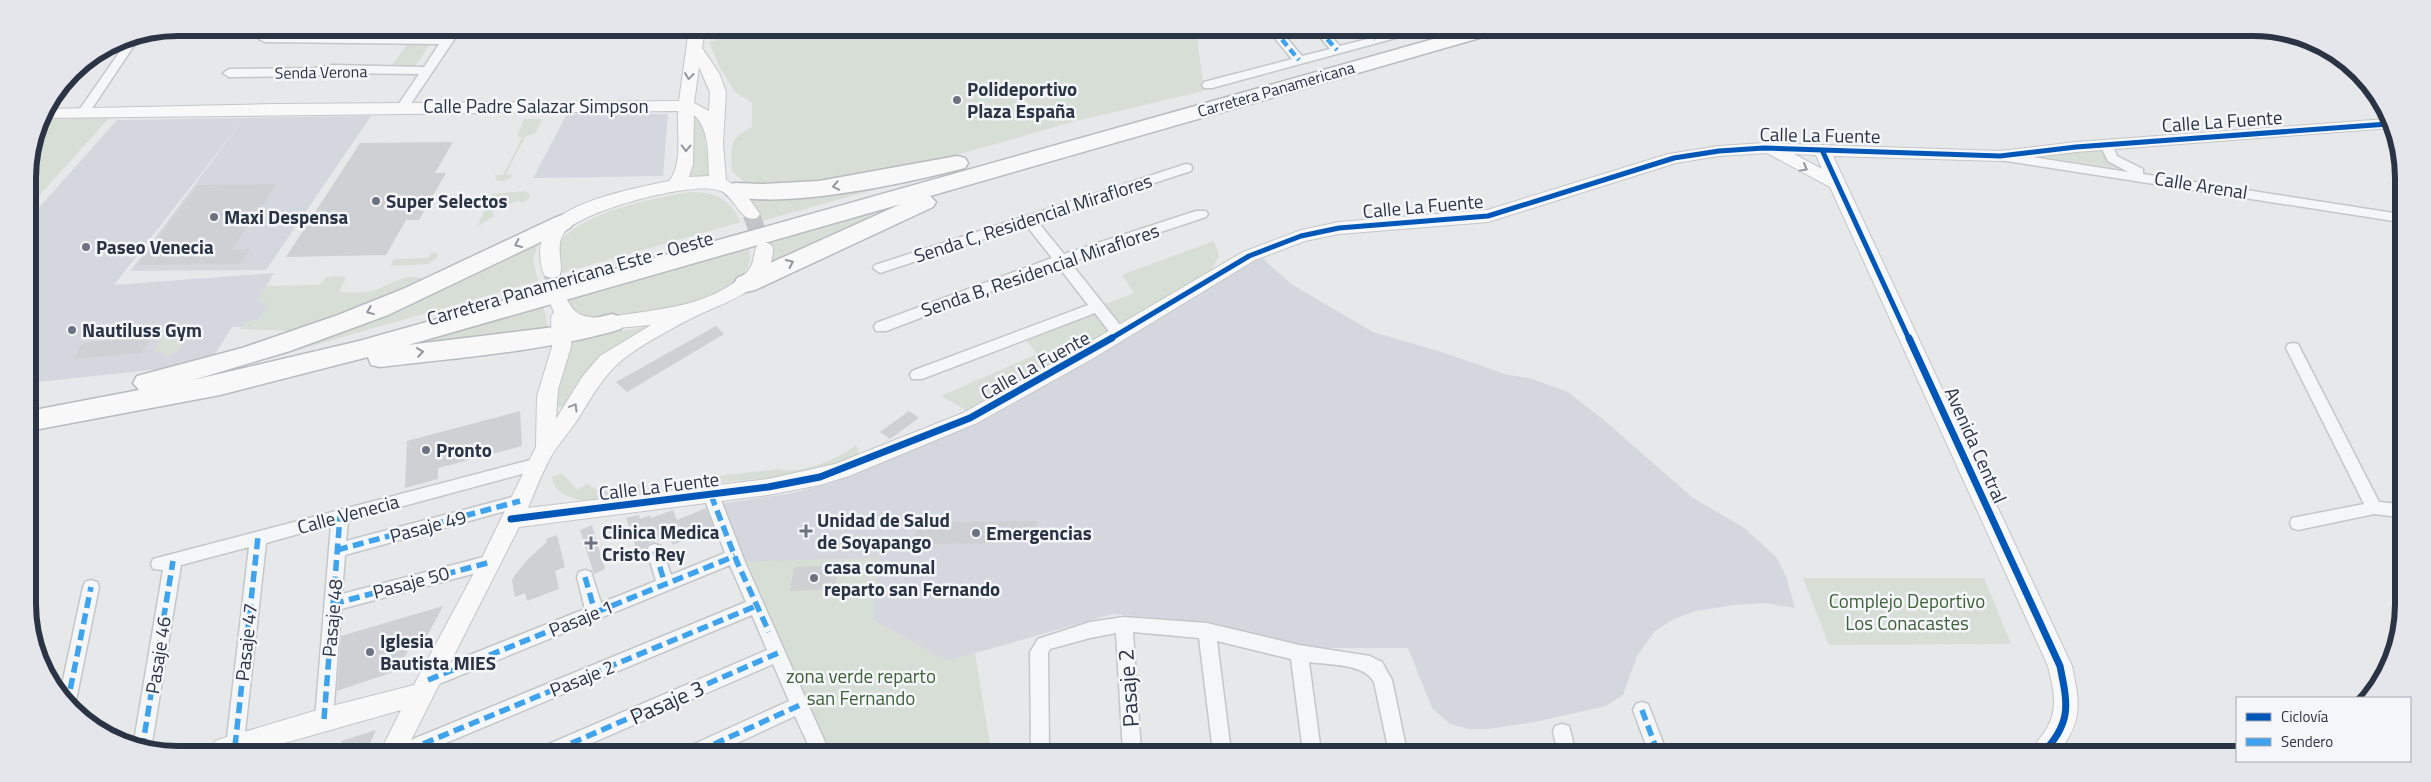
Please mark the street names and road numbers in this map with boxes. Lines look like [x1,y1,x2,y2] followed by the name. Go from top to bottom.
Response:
[1195,55,1357,123] street label: Carretera Panamericana
[274,59,368,85] street label: Senda Verona
[423,91,649,120] street label: Calle Padre Salazar Simpson
[2161,102,2283,139] street label: Calle La Fuente
[1759,119,1881,150] street label: Calle La Fuente
[2152,163,2250,206] street label: Calle Arenal
[910,165,1156,270] street label: Senda C, Residencial Miraflores
[1361,186,1484,225] street label: Calle La Fuente
[917,215,1163,324] street label: Senda B, Residencial Miraflores
[423,223,716,332] street label: Carretera Panamericana Este - Oeste
[975,323,1095,407] street label: Calle La Fuente
[1938,382,2015,508] street label: Avenida Central
[597,464,721,507] street label: Calle La Fuente
[294,486,402,541] street label: Calle Venecia
[386,501,469,550] street label: Pasaje 49
[369,557,452,606] street label: Pasaje 50
[314,577,349,658] street label: Pasaje 48
[544,591,618,644] street label: Pasaje 1
[227,602,264,682] street label: Pasaje 47
[137,614,178,696] street label: Pasaje 46
[1108,648,1148,728] street label: Pasaje 2
[545,651,619,704] street label: Pasaje 2
[624,671,710,733] street label: Pasaje 3

